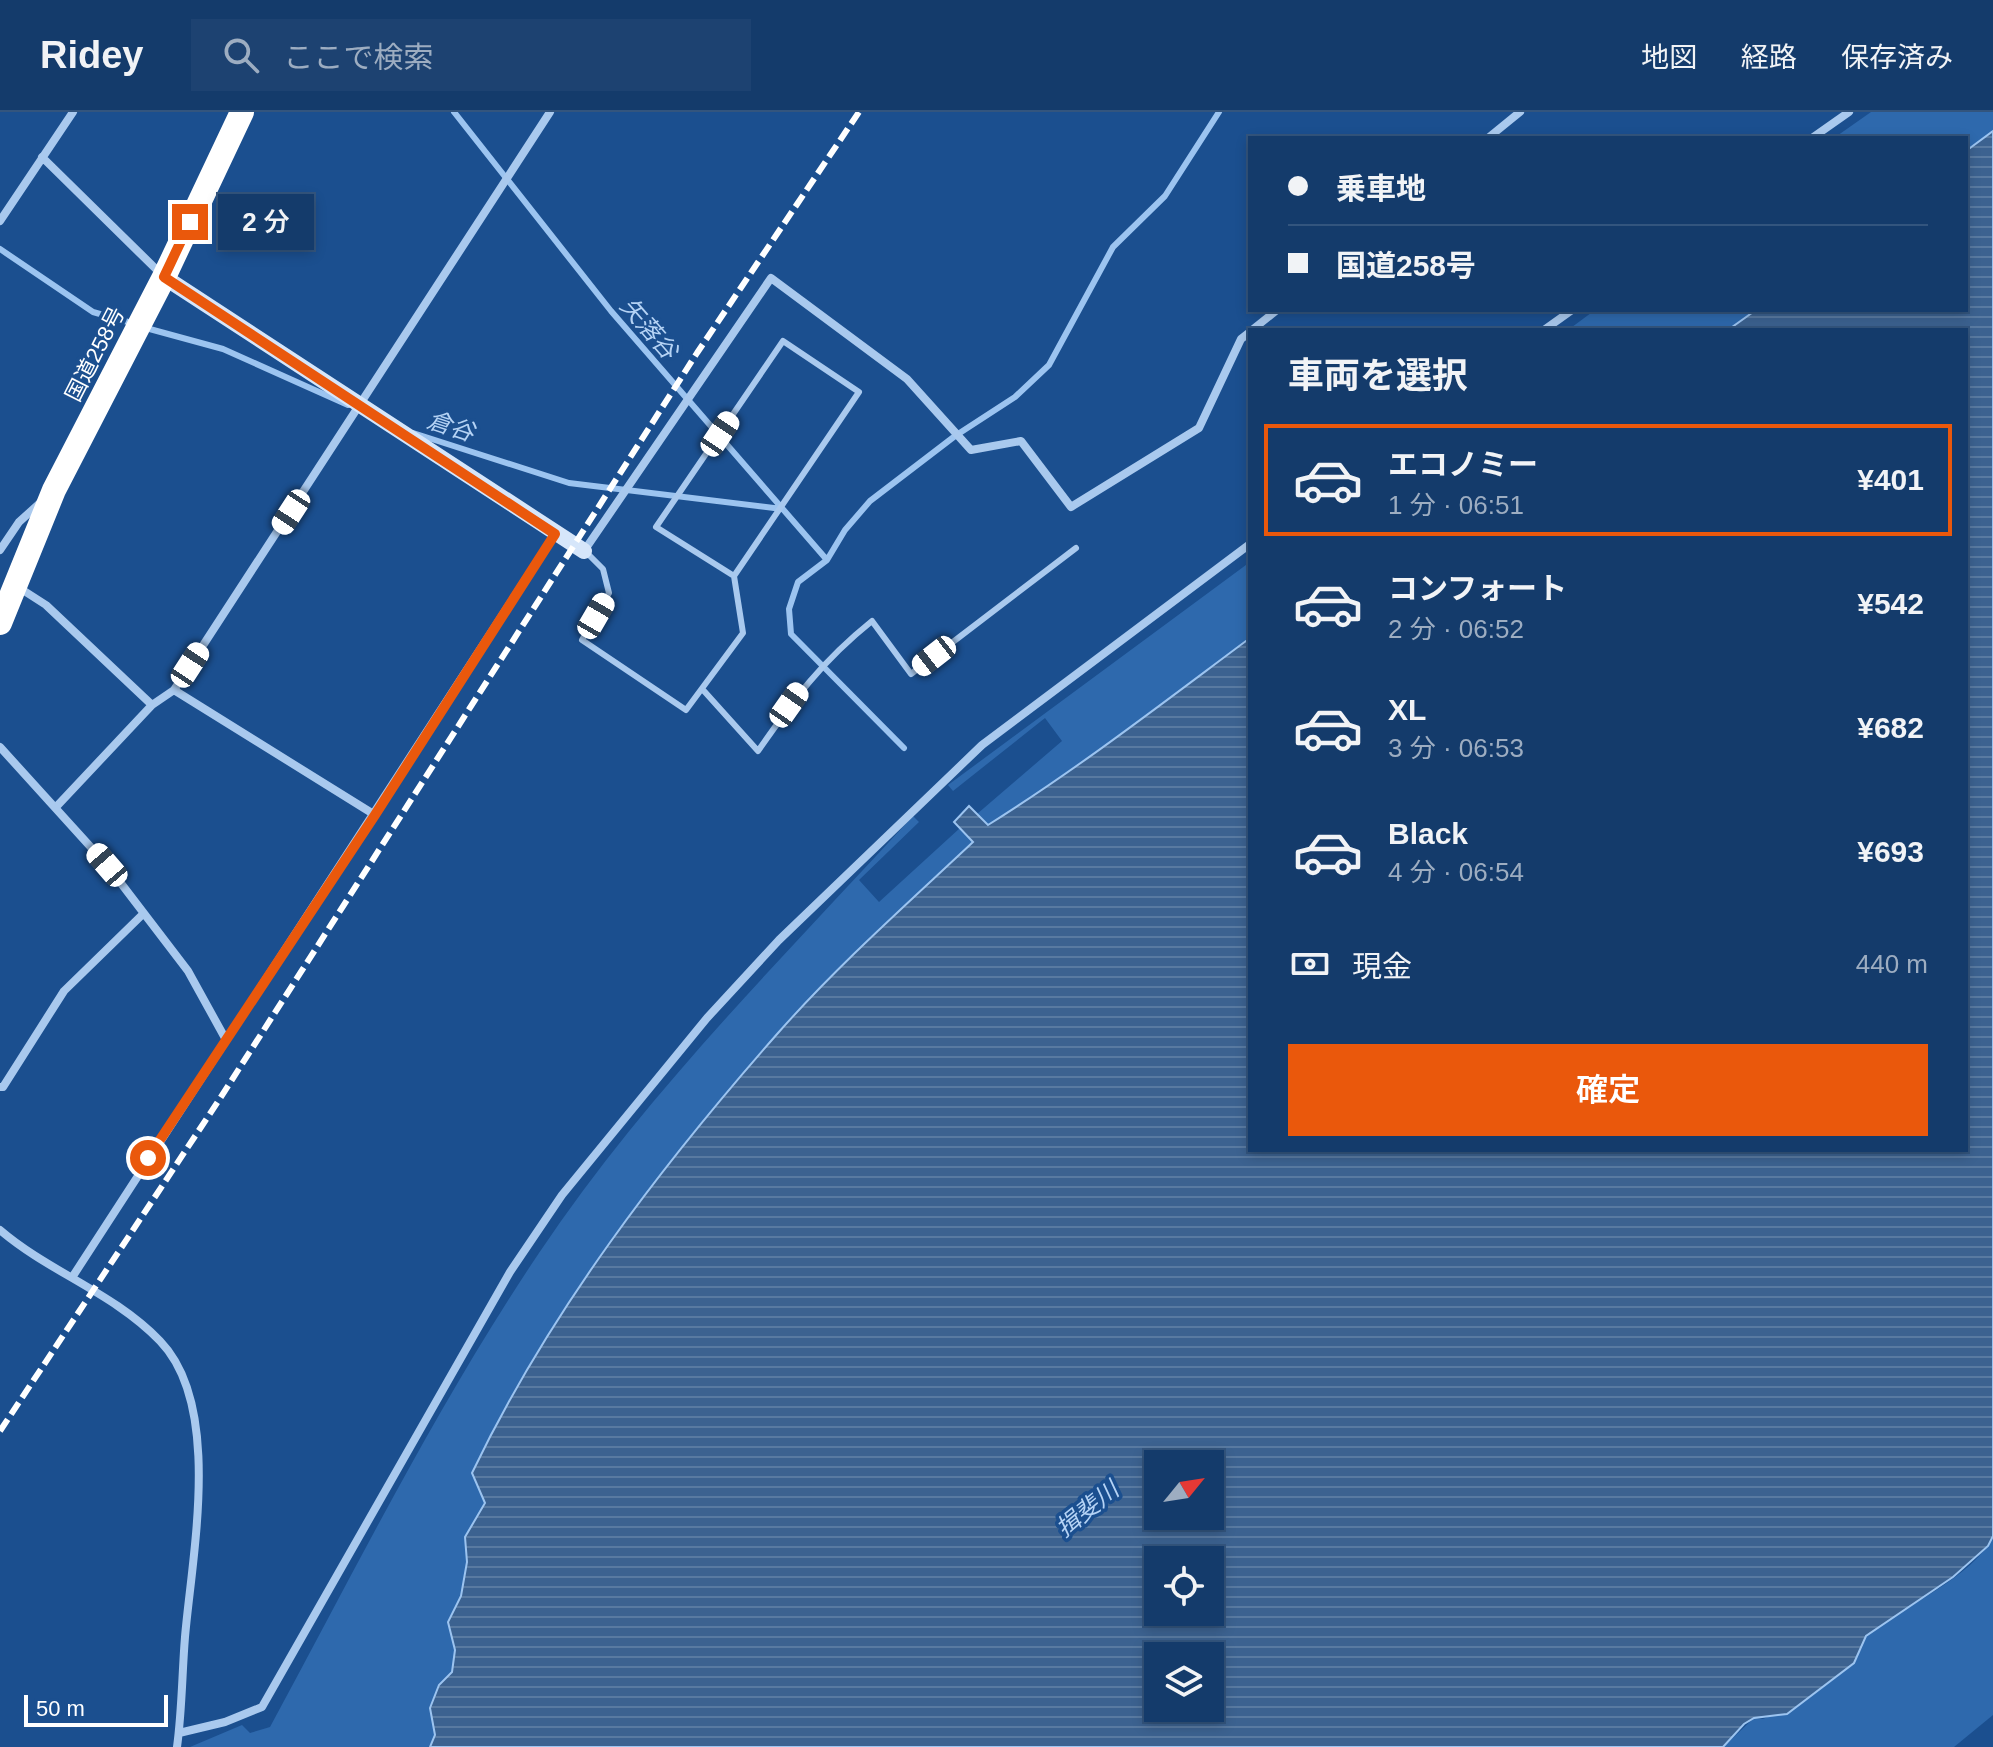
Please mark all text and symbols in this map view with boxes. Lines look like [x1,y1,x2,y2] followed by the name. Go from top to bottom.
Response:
[191,19,751,91] search box
[219,33,263,77] icon: search
[40,34,143,76] text: Ridey
[283,41,433,74] text: ここで検索
[1641,42,1697,73] text: 地図
[1741,42,1797,73] text: 経路
[1841,42,1953,73] text: 保存済み
[1336,172,1426,205] text: 乗車地
[218,194,314,250] callout: 2 分
[172,204,208,240] route end
[242,207,290,237] text: 2 分
[1336,249,1476,282] text: 国道258号
[615,292,684,366] water label: 矢落谷
[61,303,129,405] street label: 国道258号
[1288,355,1468,396] text: 車両を選択
[424,406,480,447] water label: 倉谷
[697,407,743,461] car
[1292,444,1364,516] icon: car
[1388,448,1538,481] text: エコノミー
[1857,463,1924,496] text: ¥401
[268,485,314,539] car
[1388,490,1524,520] text: 1 分 · 06:51
[1292,568,1364,640] icon: car
[1388,572,1567,605] text: コンフォート
[1857,587,1924,620] text: ¥542
[574,589,618,643] car
[1388,614,1524,644] text: 2 分 · 06:52
[908,632,960,680] car
[167,638,213,692] car
[765,678,813,732] car
[1292,692,1364,764] icon: car
[1388,693,1426,726] text: XL
[1857,711,1924,744] text: ¥682
[1388,733,1524,763] text: 3 分 · 06:53
[1292,816,1364,888] icon: car
[1388,817,1468,850] text: Black
[1857,835,1924,868] text: ¥693
[82,839,132,891] car
[1388,857,1524,887] text: 4 分 · 06:54
[1288,942,1332,986] icon: cash
[1856,949,1928,979] text: 440 m
[1352,950,1412,983] text: 現金
[1288,1044,1928,1136] button: 確定
[130,1140,166,1176] route start
[1144,1450,1224,1530] north arrow
[1144,1450,1224,1722] map controls
[1051,1474,1126,1542] water label: 揖斐川
[1144,1546,1224,1626] button: locate
[1144,1642,1224,1722] button: layers
[24,1691,168,1727] scale bar
[36,1696,85,1721] text: 50 m

